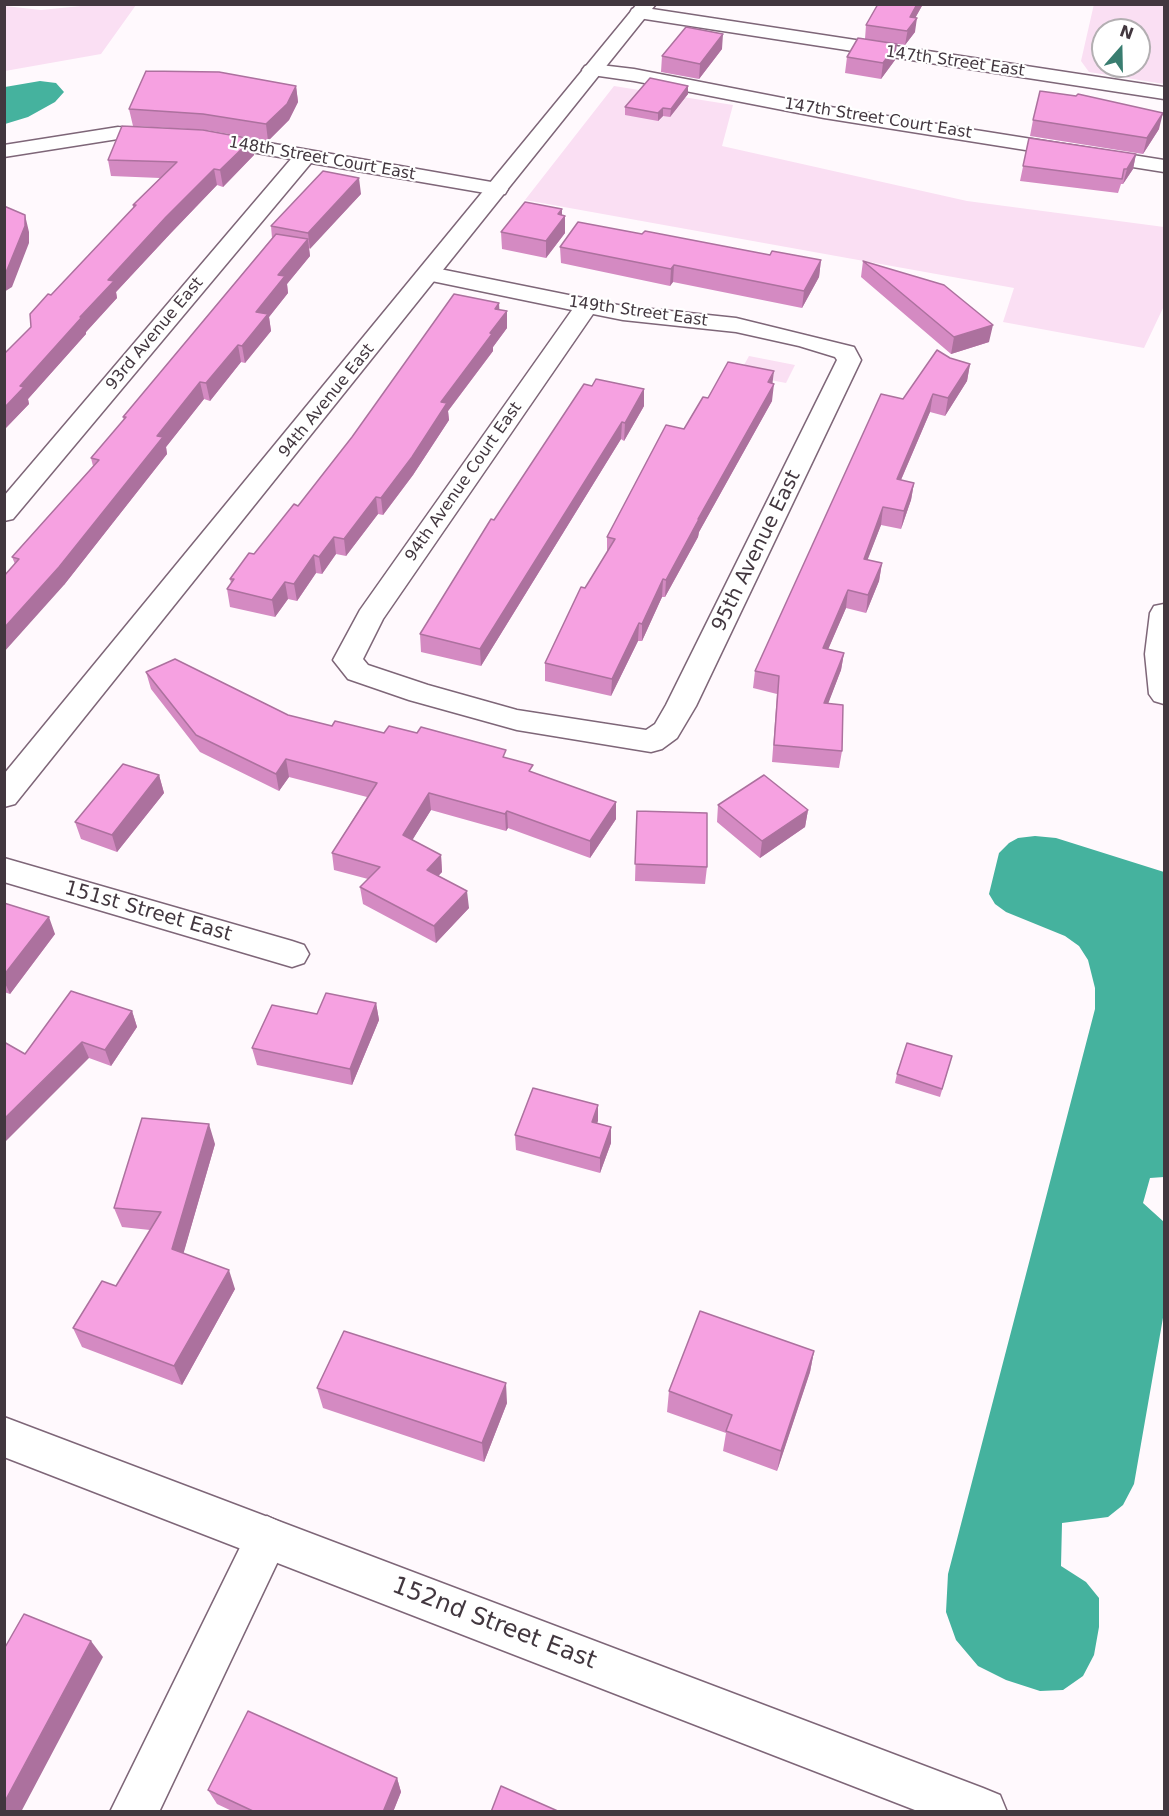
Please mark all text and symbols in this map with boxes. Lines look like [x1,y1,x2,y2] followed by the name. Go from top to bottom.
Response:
[1091,18,1151,78] north arrow
[1117,21,1136,44] text: N
[884,43,1026,81] street label: 147th Street East
[783,95,973,143] street label: 147th Street Court East
[227,133,417,185] street label: 148th Street Court East
[102,274,208,394] street label: 93rd Avenue East
[567,293,709,331] street label: 149th Street East
[275,340,379,462] street label: 94th Avenue East
[402,399,526,565] street label: 94th Avenue Court East
[708,467,806,635] street label: 95th Avenue East
[62,877,234,947] street label: 151st Street East
[388,1572,600,1676] street label: 152nd Street East

